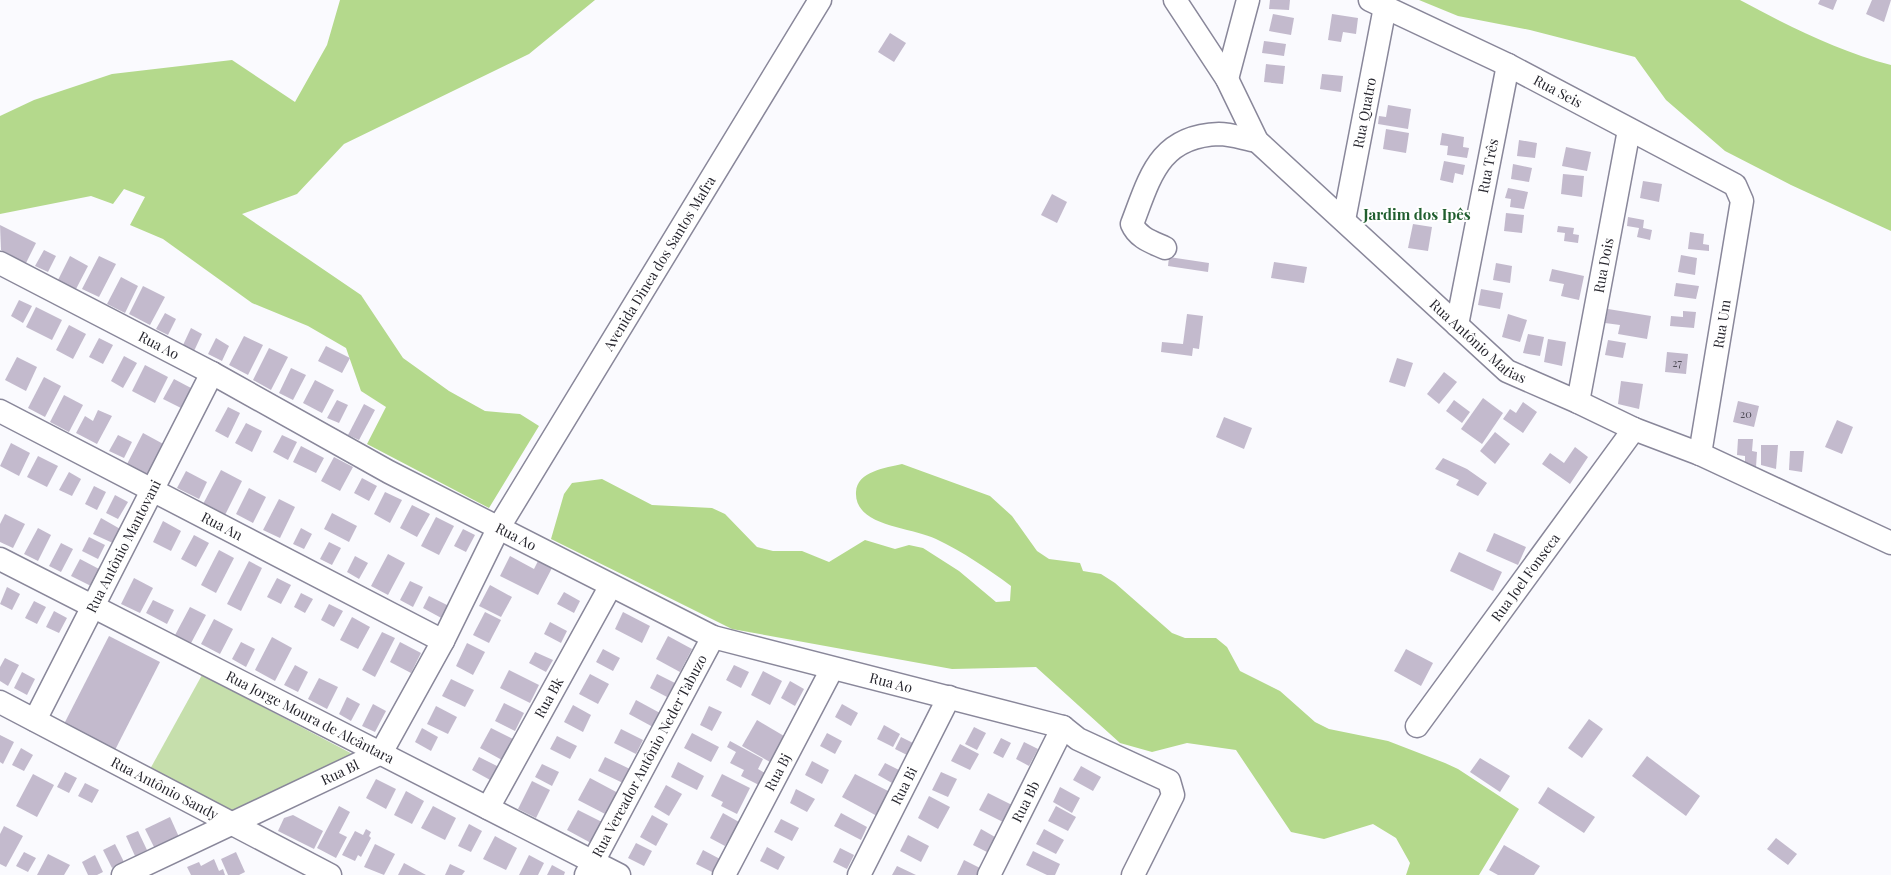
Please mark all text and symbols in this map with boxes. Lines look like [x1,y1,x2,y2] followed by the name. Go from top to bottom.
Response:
[1530,70,1586,112] street label: Rua Seis
[1348,76,1380,150] street label: Rua Quatro
[1473,137,1502,195] street label: Rua Três
[598,172,720,355] street label: Avenida Dinea dos Santos Mafra
[1362,204,1471,224] district label: Jardim dos Ipês
[1589,236,1618,294] street label: Rua Dois
[1426,294,1529,387] street label: Rua Antônio Matias
[1708,298,1735,350] street label: Rua Um
[135,327,183,364] street label: Rua Ao
[1672,355,1682,370] house number: 27
[1740,406,1752,421] house number: 20
[81,476,165,616] street label: Rua Antônio Mantovani
[198,507,247,545] street label: Rua An
[492,518,540,555] street label: Rua Ao
[1487,529,1564,625] street label: Rua Joel Fonseca
[587,651,711,860] street label: Rua Vereador Antônio Neder Tabuzo
[223,666,397,768] street label: Rua Jorge Moura de Alcântara
[868,668,915,697] street label: Rua Ao
[530,673,568,721] street label: Rua Bk
[760,750,795,794] street label: Rua Bj
[108,752,222,824] street label: Rua Antônio Sandy
[318,755,362,789] street label: Rua Bl
[886,763,921,808] street label: Rua Bi
[1007,777,1044,825] street label: Rua Bb

